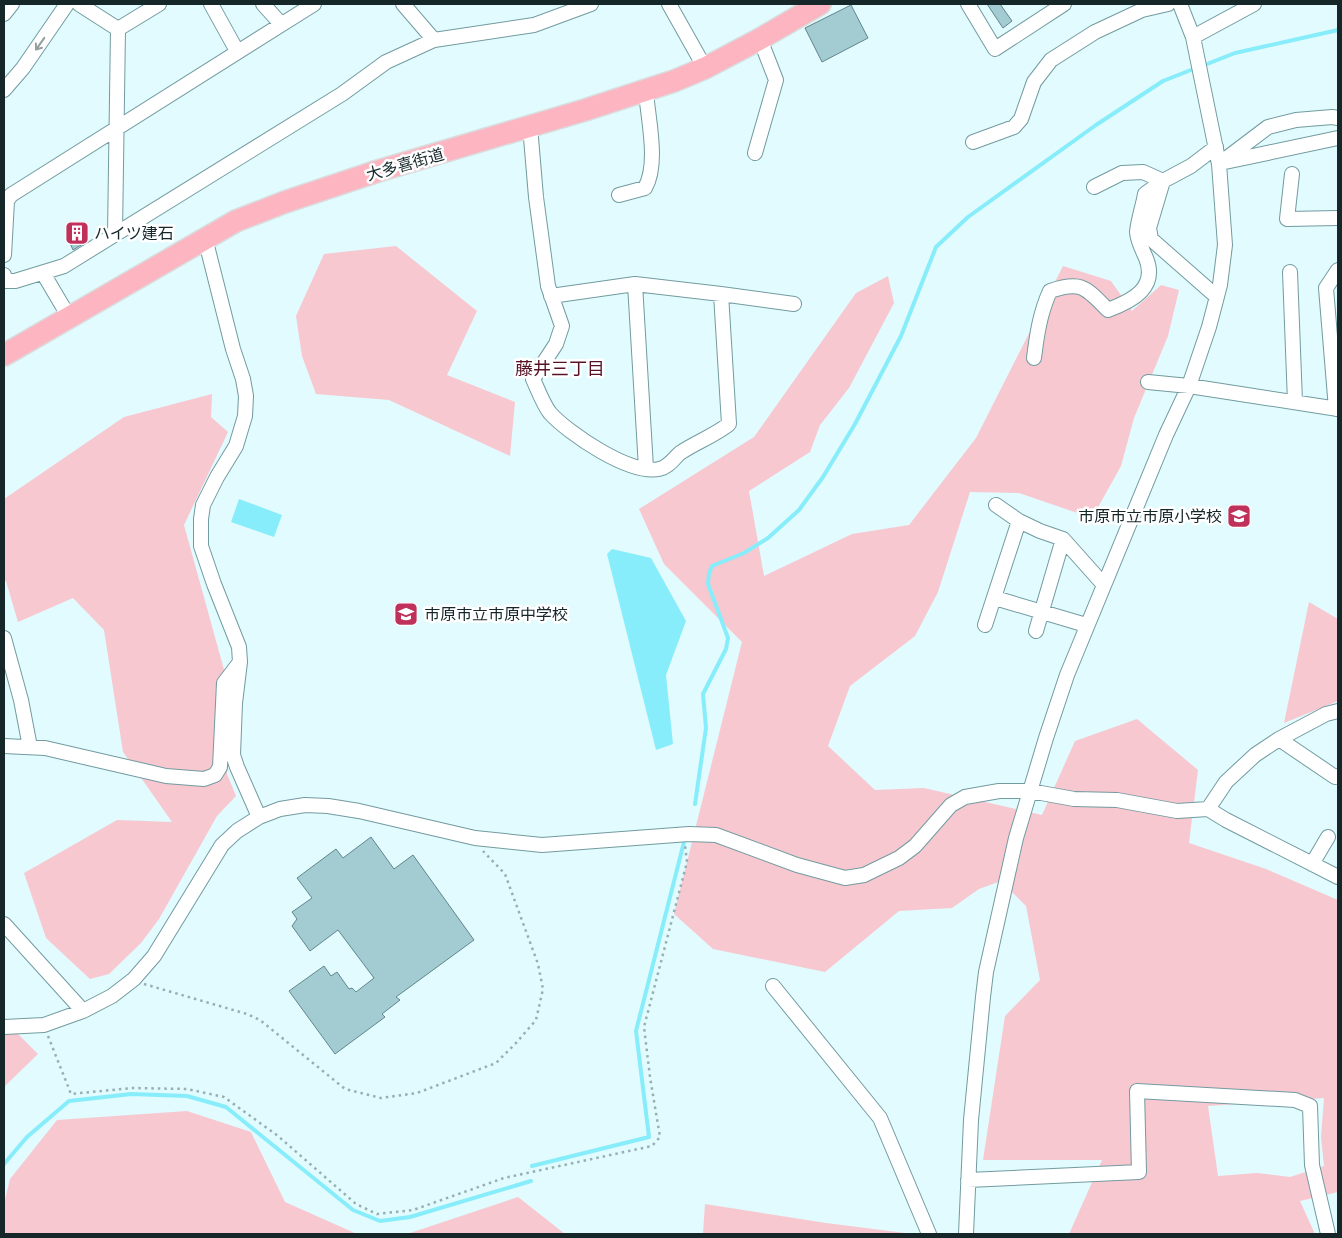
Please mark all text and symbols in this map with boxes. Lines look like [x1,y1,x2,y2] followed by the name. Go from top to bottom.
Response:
[35,37,45,51] one-way arrow
[364,143,446,186] street label: 大多喜街道
[64,220,90,246] building icon: ハイツ建石
[94,223,174,244] place label: ハイツ建石
[515,357,605,381] district label: 藤井三丁目
[1226,503,1252,529] school or university icon: 市原市立市原小学校
[1078,506,1222,527] place label: 市原市立市原小学校
[393,601,419,627] school or university icon: 市原市立市原中学校
[424,604,568,625] place label: 市原市立市原中学校

